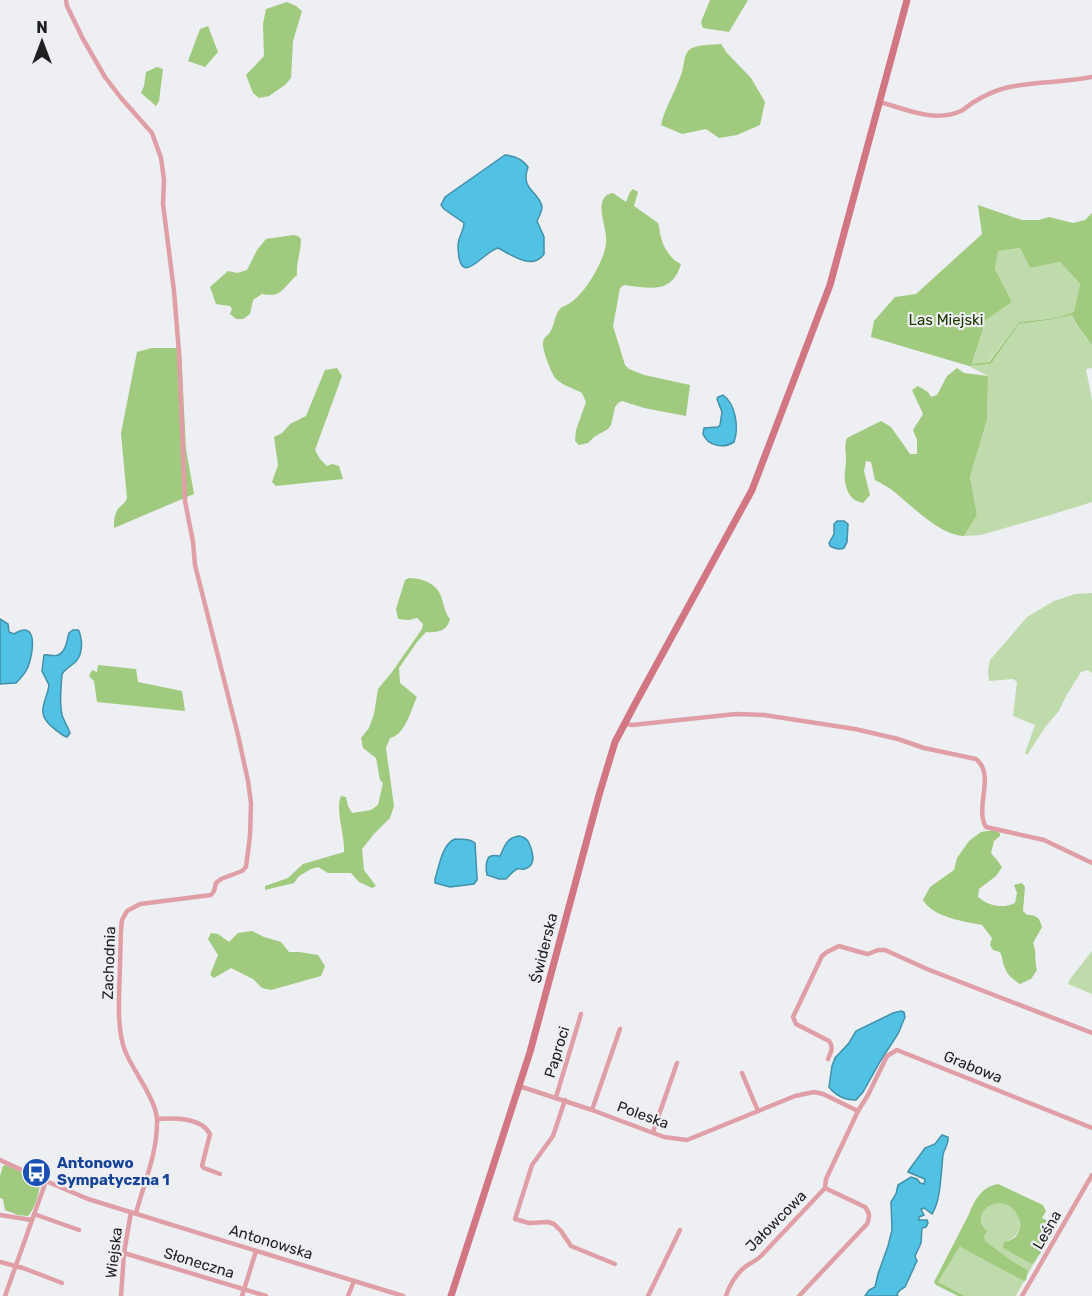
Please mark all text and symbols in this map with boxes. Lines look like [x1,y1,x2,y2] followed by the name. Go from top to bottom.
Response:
[12,12,72,72] north arrow
[36,18,48,37] text: N
[909,311,983,329] park label: Las Miejski
[527,911,561,985] street label: Świderska
[99,926,119,1000] street label: Zachodnia
[541,1024,573,1080] street label: Paproci
[941,1047,1005,1087] street label: Grabowa
[615,1097,671,1133] street label: Poleska
[57,1154,170,1189] place label: Antonowo Sympatyczna 1
[20,1156,52,1188] bus stop icon: Antonowo Sympatyczna 1
[742,1187,810,1255] street label: Jałowcowa
[1029,1207,1065,1253] street label: Leśna
[227,1221,315,1263] street label: Antonowska
[102,1226,126,1280] street label: Wiejska
[162,1244,236,1282] street label: Słoneczna

